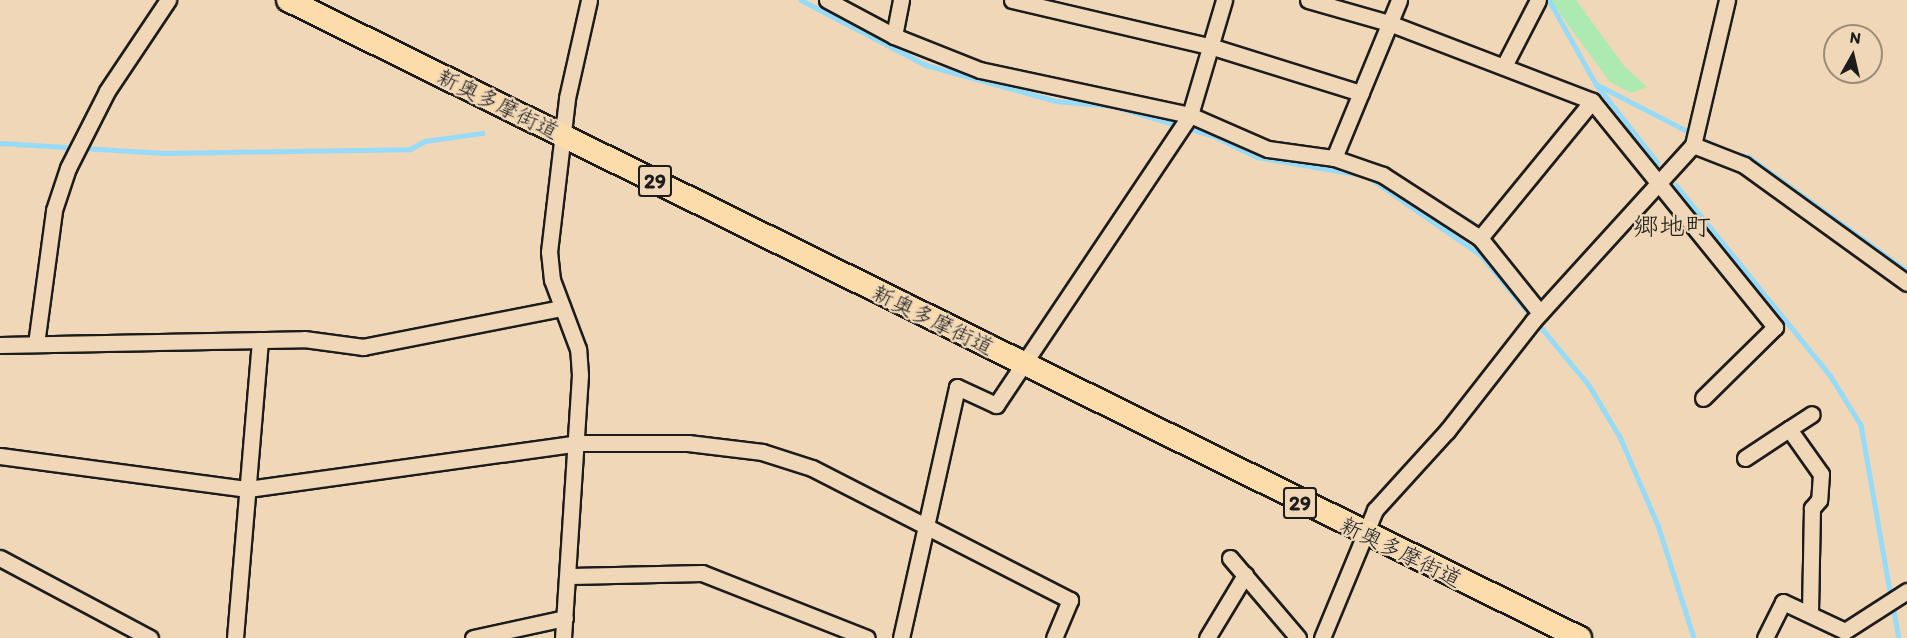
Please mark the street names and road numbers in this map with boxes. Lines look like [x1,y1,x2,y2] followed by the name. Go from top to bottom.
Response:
[433,63,563,145] street label: 新奥多摩街道
[637,163,673,199] road number: 29
[868,279,998,361] street label: 新奥多摩街道
[1282,485,1318,521] road number: 29
[1336,511,1466,593] street label: 新奥多摩街道

